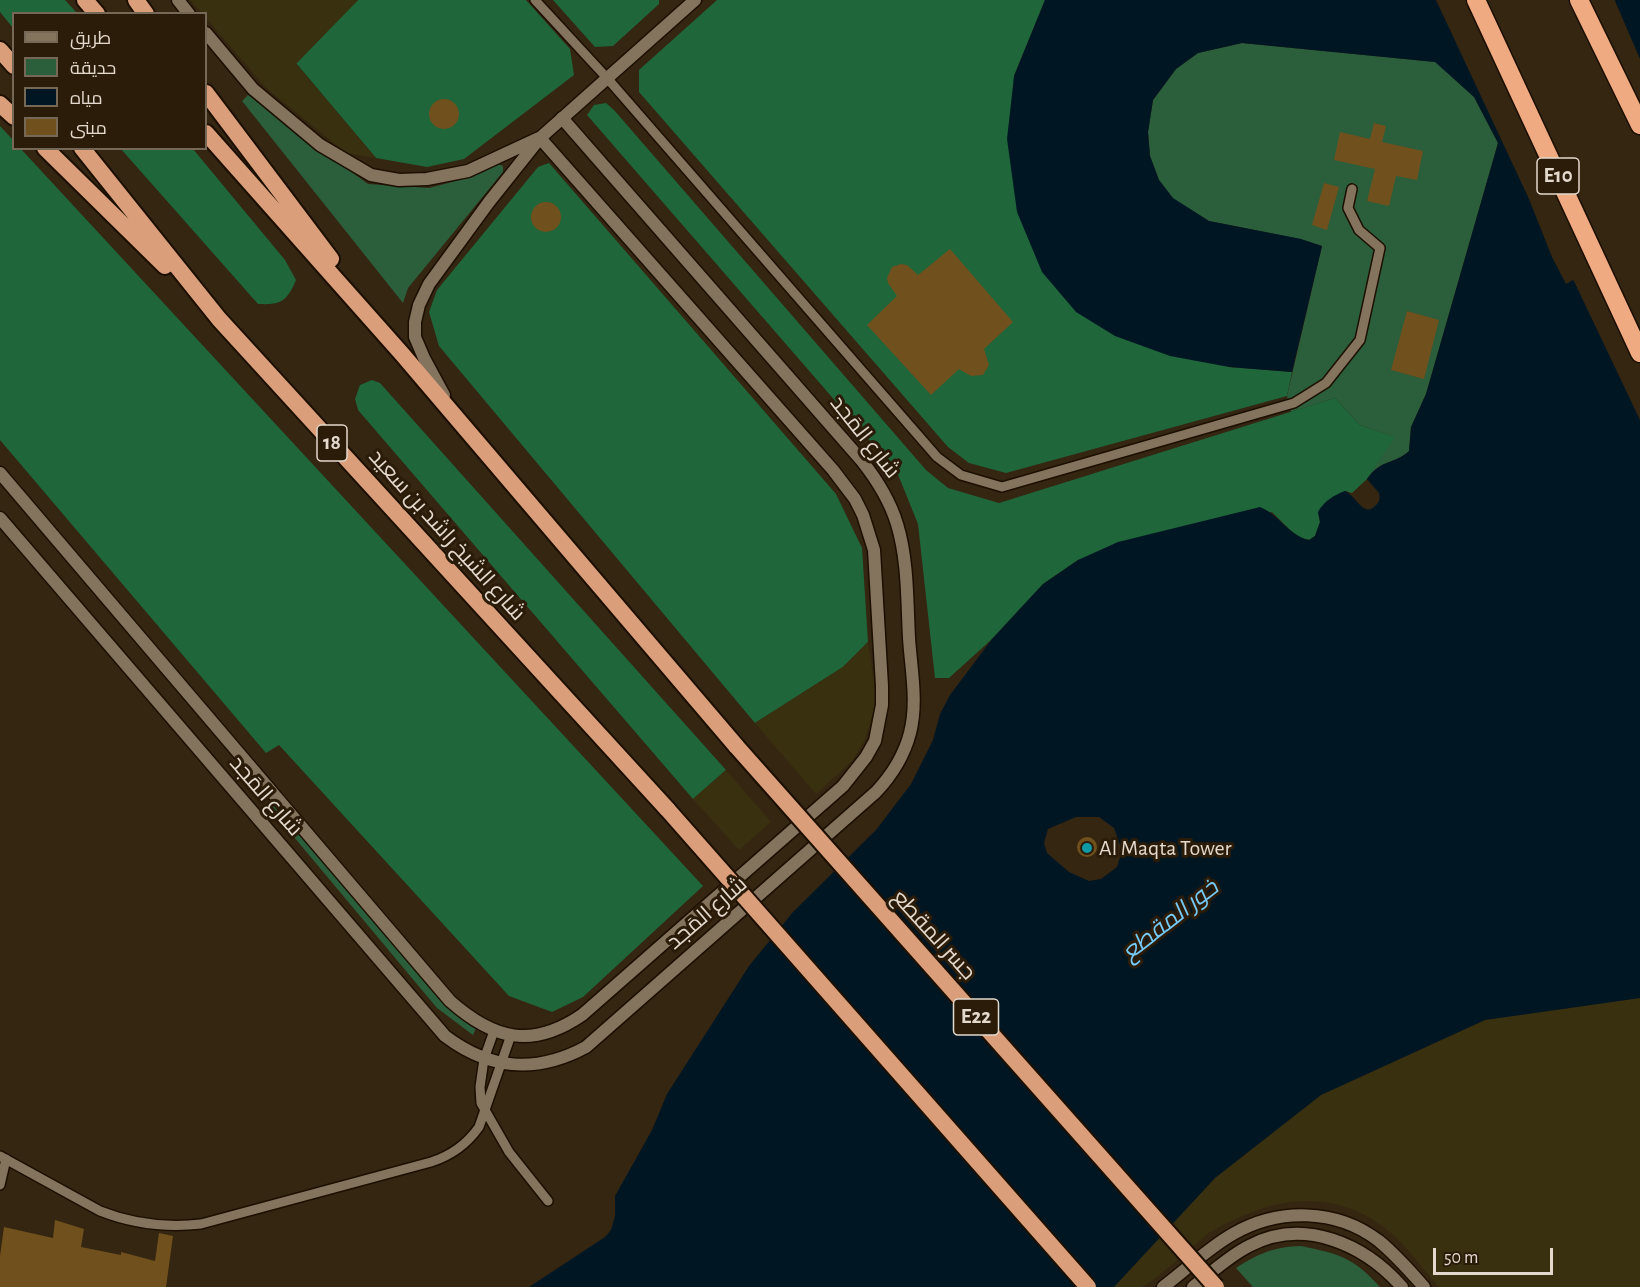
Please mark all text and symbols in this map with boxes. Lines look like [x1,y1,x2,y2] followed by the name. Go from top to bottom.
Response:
[12,12,207,150] legend
[70,30,111,48] text: طريق
[70,60,116,78] text: حديقة
[70,90,103,108] text: مياه
[70,120,107,138] text: مبنى
[1537,158,1579,194] road number: E10
[824,390,906,484] street label: شارع المَجد
[317,425,347,461] road number: 18
[363,444,531,626] street label: شارع الشيخ راشد بن سعيد
[224,750,308,842] street label: شارع المَجد
[1099,835,1232,861] place label: Al Maqta Tower
[1080,841,1094,855] marker: Al Maqta Tower
[661,871,753,955] street label: شارع المَجد
[1116,873,1224,967] water label: خور المقطع
[887,884,981,986] street label: جسر المقطع
[954,999,998,1035] road number: E22
[1436,1236,1556,1274] scale bar
[1444,1249,1478,1267] text: 50 m

